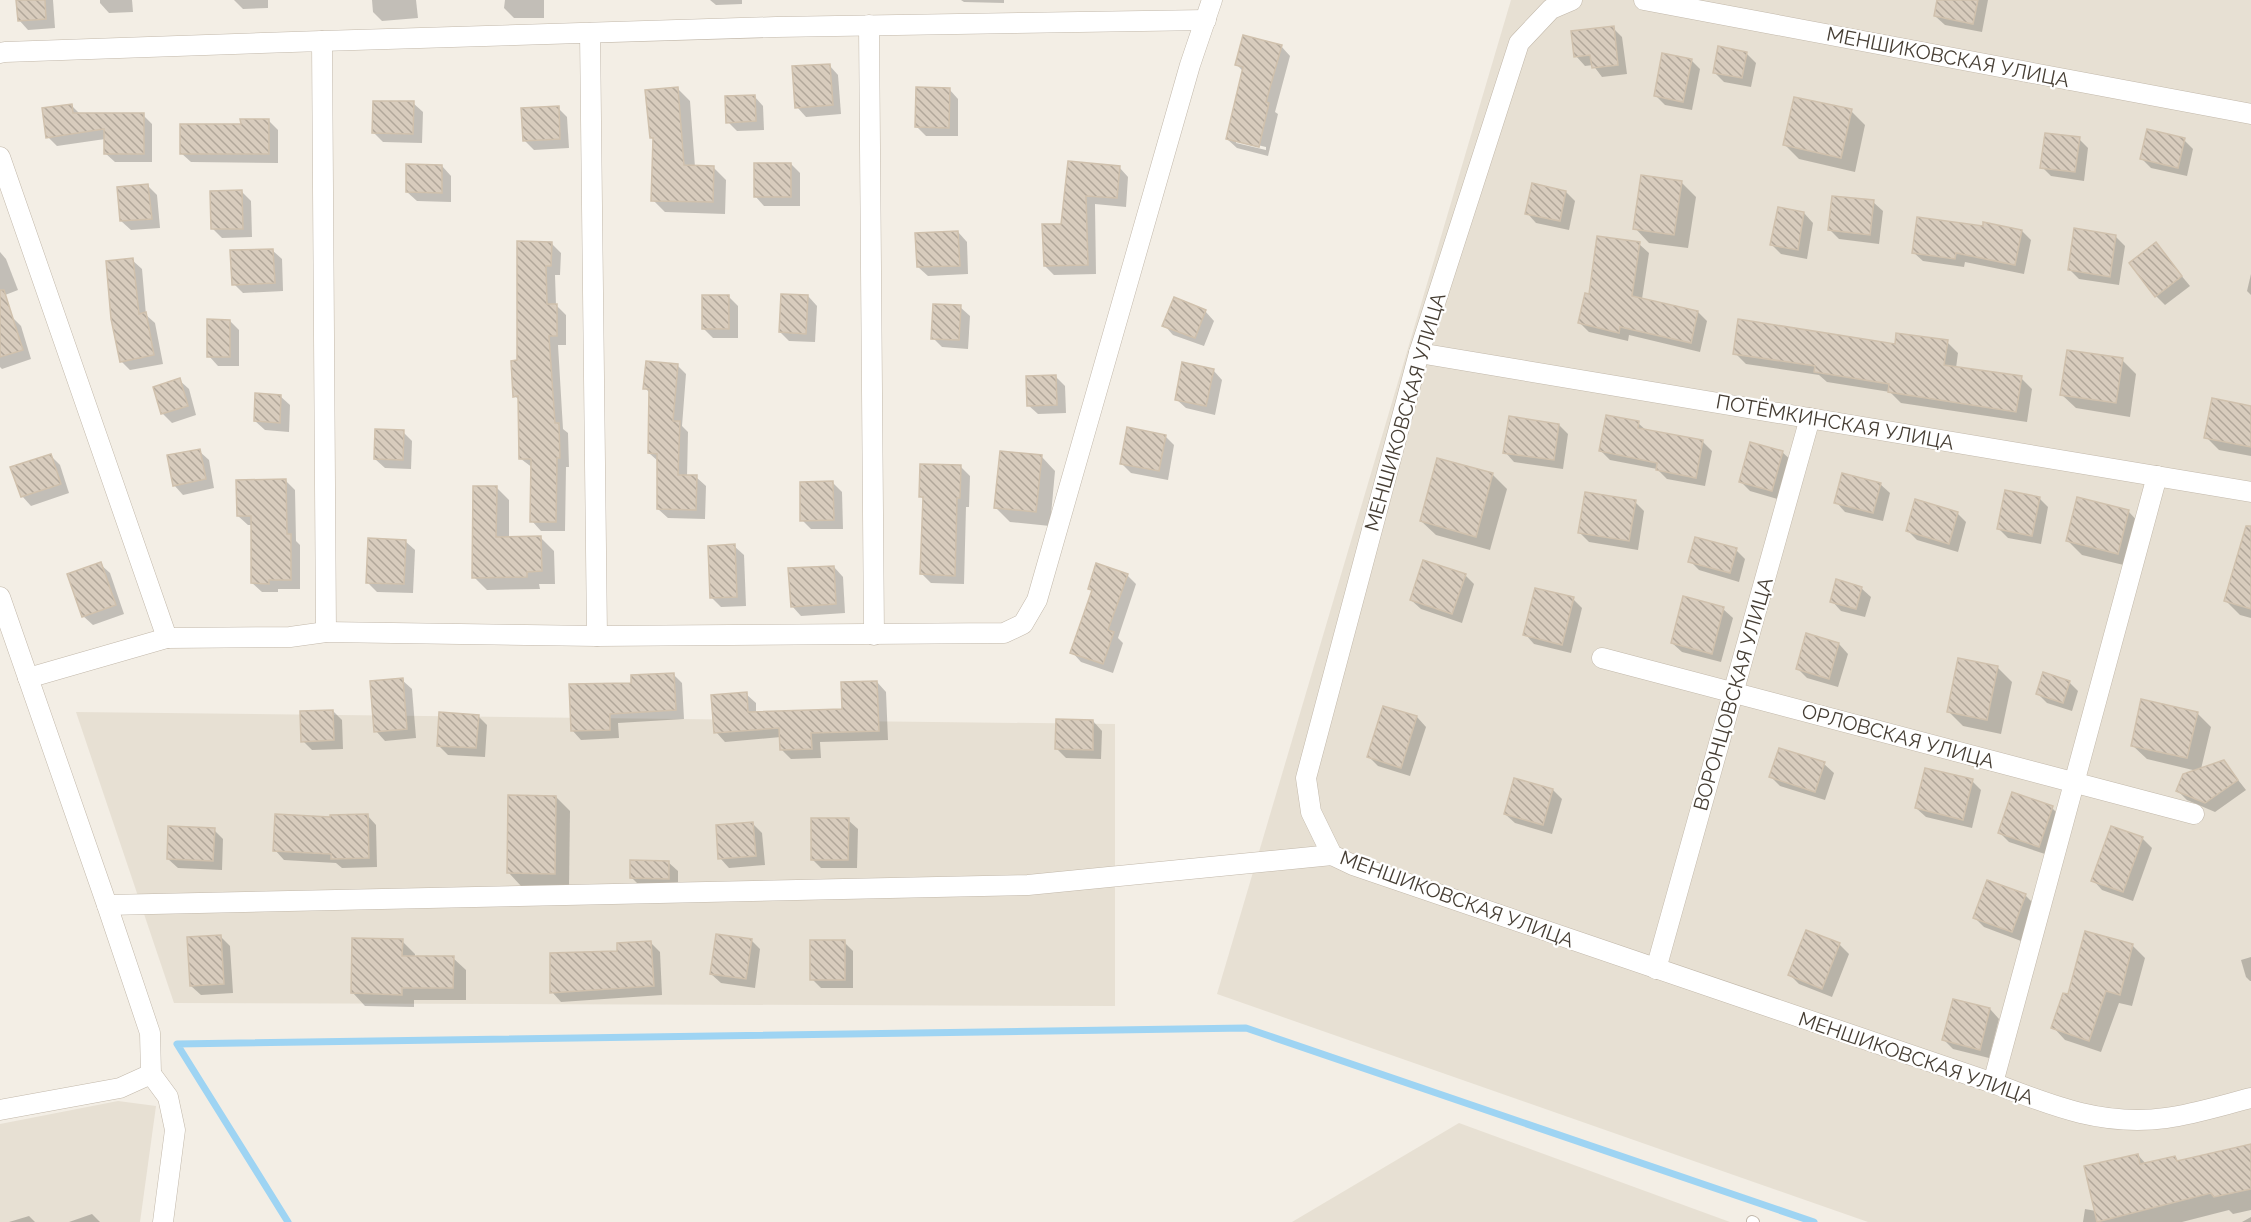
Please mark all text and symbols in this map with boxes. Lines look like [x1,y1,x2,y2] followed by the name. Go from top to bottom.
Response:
[1825,22,2072,92] street label: МЕНШИКОВСКАЯ УЛИЦА
[1359,290,1451,534] street label: МЕНШИКОВСКАЯ УЛИЦА
[1714,389,1956,455] street label: ПОТЁМКИНСКАЯ УЛИЦА
[1688,574,1778,813] street label: ВОРОНЦОВСКАЯ УЛИЦА
[1799,699,1997,773] street label: ОРЛОВСКАЯ УЛИЦА
[1337,845,1578,953] street label: МЕНШИКОВСКАЯ УЛИЦА
[1795,1006,2037,1110] street label: МЕНШИКОВСКАЯ УЛИЦА

